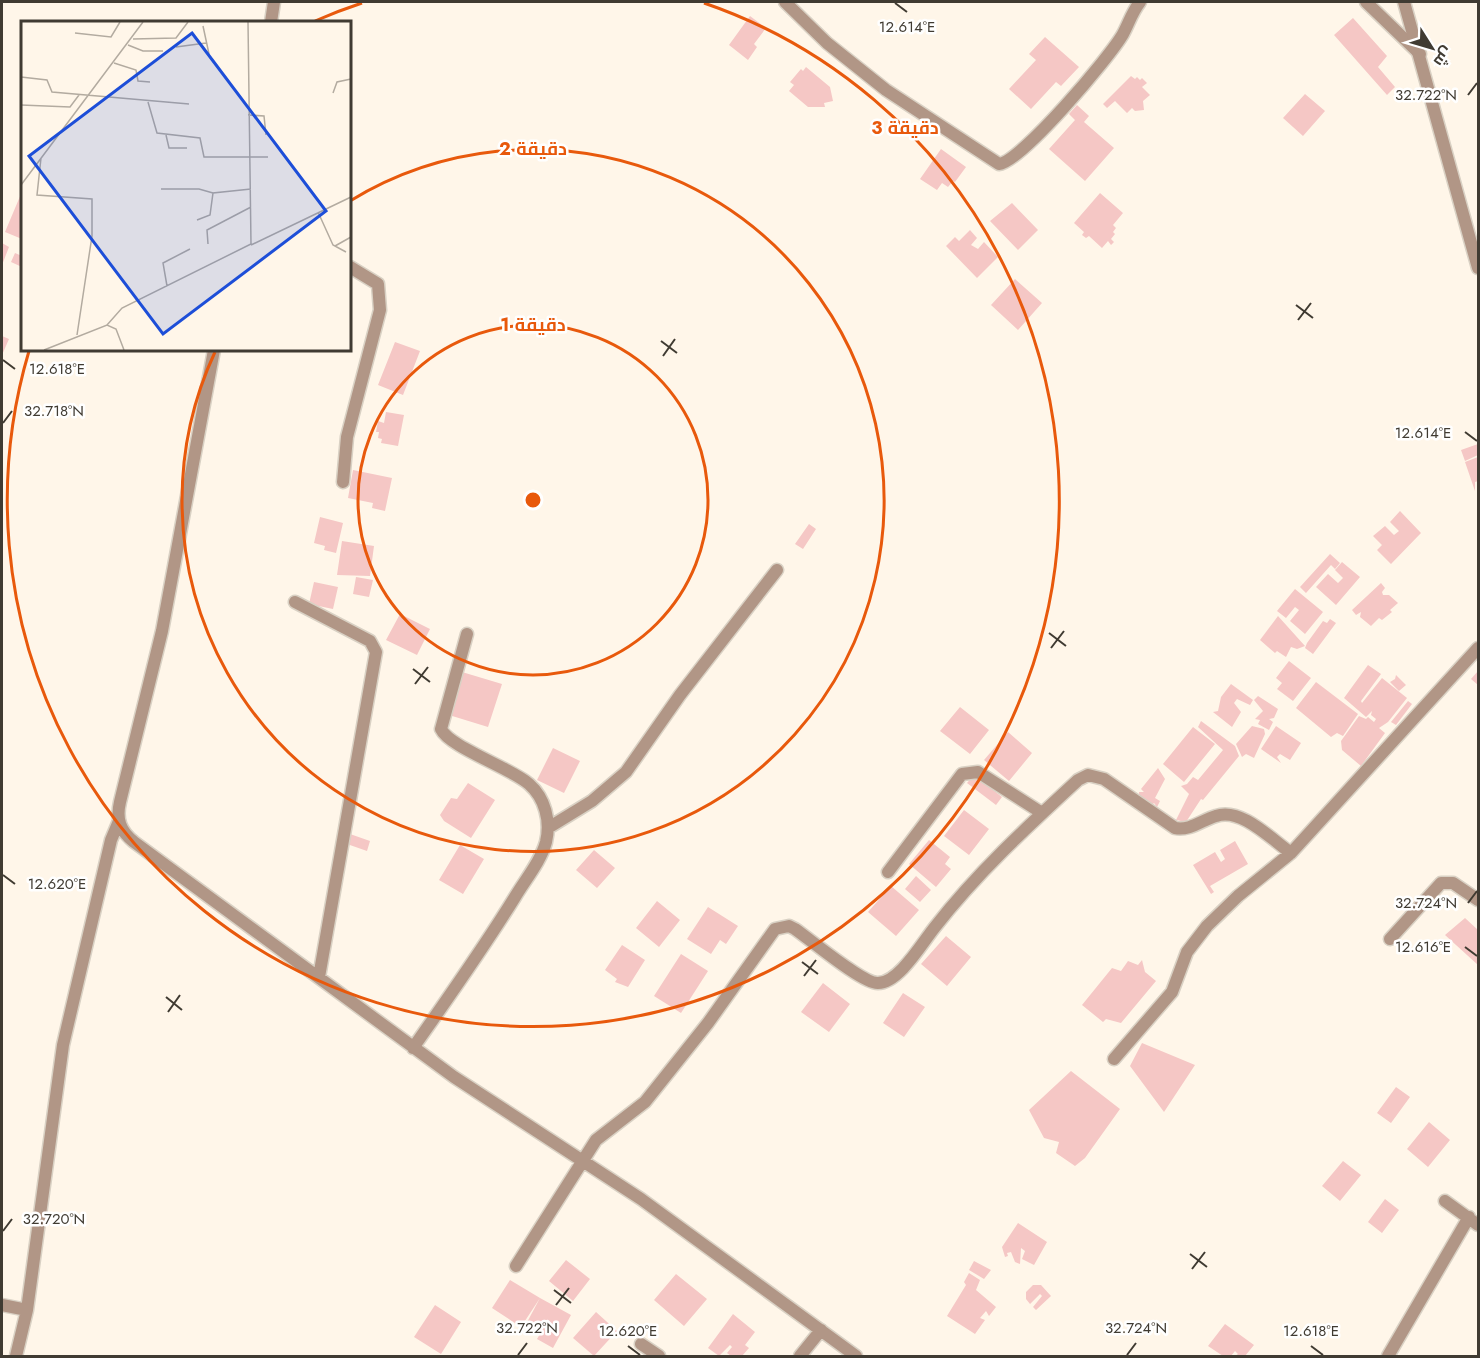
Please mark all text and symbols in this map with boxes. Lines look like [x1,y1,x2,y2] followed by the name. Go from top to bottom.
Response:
[879,16,935,38] text: 12.614°E
[1402,18,1462,78] north arrow
[21,21,351,351] inset map
[1428,42,1459,72] text: ش
[1395,84,1457,106] text: 32.722°N
[871,115,939,141] text: 3 دقيقة
[499,136,567,162] text: 2 دقيقة
[500,312,566,338] text: 1 دقيقة
[29,358,85,380] text: 12.618°E
[24,400,84,422] text: 32.718°N
[1395,422,1451,444] text: 12.614°E
[523,490,543,510] centre of rings
[28,873,86,895] text: 12.620°E
[1395,892,1457,914] text: 32.724°N
[1395,936,1451,958] text: 12.616°E
[23,1208,85,1230] text: 32.720°N
[496,1317,558,1339] text: 32.722°N
[1105,1317,1167,1339] text: 32.724°N
[599,1320,657,1342] text: 12.620°E
[1283,1320,1339,1342] text: 12.618°E

